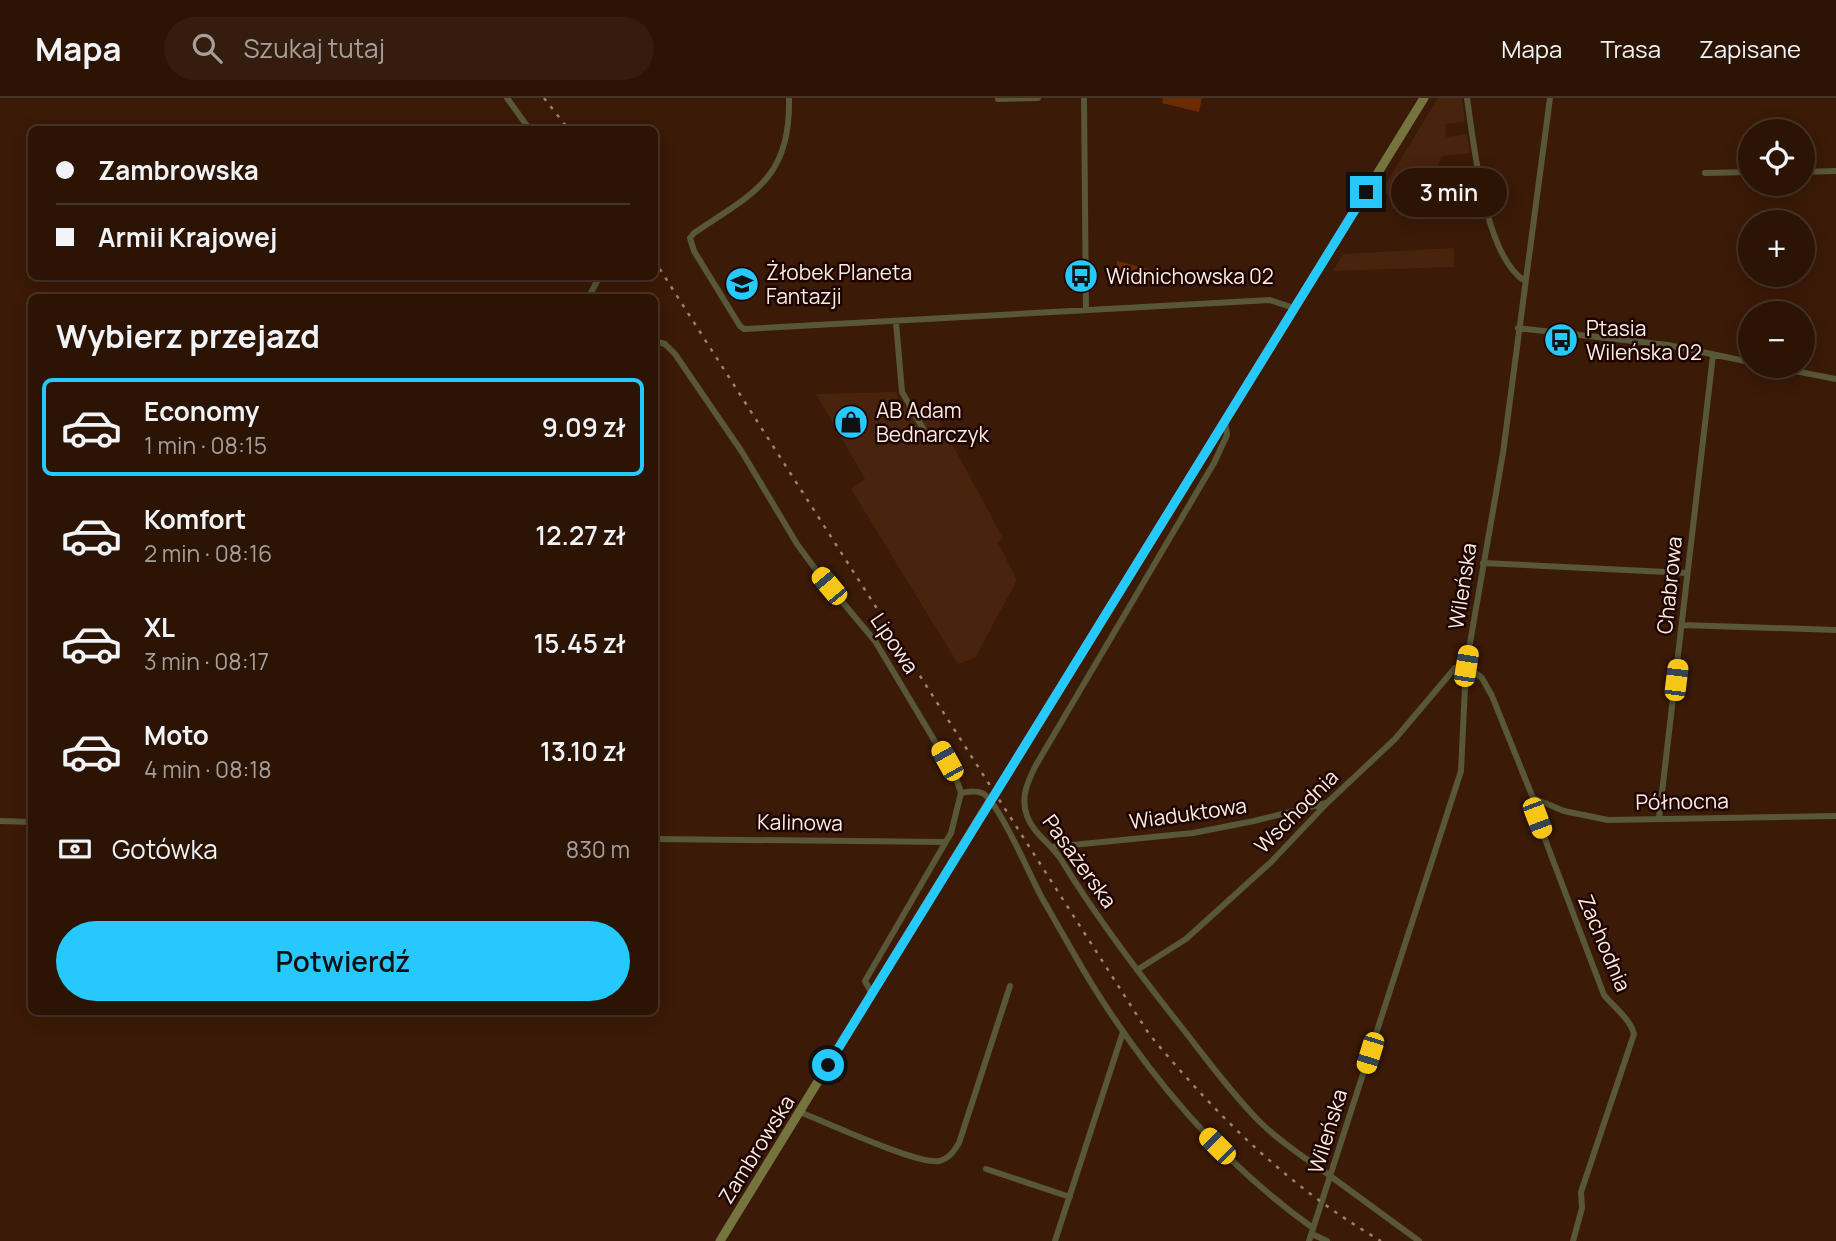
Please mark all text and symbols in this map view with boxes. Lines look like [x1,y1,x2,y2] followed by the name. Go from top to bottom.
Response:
[164,17,654,80] search box
[35,26,122,71] text: Mapa
[188,29,226,67] icon: search
[244,30,385,66] text: Szukaj tutaj
[1501,32,1562,65] text: Mapa
[1600,32,1661,65] text: Trasa
[1699,32,1801,65] text: Zapisane
[1738,119,1815,378] map controls
[1738,119,1815,196] button: locate
[98,152,259,188] text: Zambrowska
[1390,168,1506,217] callout: 3 min
[1350,176,1382,208] route end
[1420,176,1478,208] text: 3 min
[1738,210,1815,287] button: +
[98,219,277,255] text: Armii Krajowej
[1062,257,1100,295] bus stop icon: Widnichowska 02
[766,258,912,310] place label: Żłobek Planeta Fantazji
[1106,262,1274,290] place label: Widnichowska 02
[723,265,761,303] school or university icon: Żłobek Planeta Fantazji
[1738,301,1815,378] button: −
[56,314,320,358] text: Wybierz przejazd
[1586,314,1702,366] place label: Ptasia Wileńska 02
[1542,321,1580,359] bus stop icon: Ptasia Wileńska 02
[144,393,259,429] text: Economy
[60,396,123,459] icon: car
[876,396,990,448] place label: AB Adam Bednarczyk
[832,403,870,441] shop icon: AB Adam Bednarczyk
[542,409,626,445] text: 9.09 zł
[144,429,267,461] text: 1 min · 08:15
[144,501,246,537] text: Komfort
[60,504,123,567] icon: car
[535,517,626,553] text: 12.27 zł
[1650,535,1688,635] street label: Chabrowa
[144,537,272,569] text: 2 min · 08:16
[1441,541,1483,631] street label: Wileńska
[808,563,851,609] car
[865,607,925,679] street label: Lipowa
[144,609,175,645] text: XL
[60,612,123,675] icon: car
[533,625,626,661] text: 15.45 zł
[1453,644,1480,688] car
[144,645,269,677] text: 3 min · 08:17
[1664,658,1689,702] car
[144,717,209,753] text: Moto
[60,720,123,783] icon: car
[540,733,626,769] text: 13.10 zł
[928,738,967,784] car
[144,753,272,785] text: 4 min · 08:18
[1248,763,1344,859] street label: Wschodnia
[1635,786,1729,816] street label: Północna
[1127,791,1249,835] street label: Wiaduktowa
[1520,795,1555,841] car
[757,807,843,837] street label: Kalinowa
[1037,809,1123,913] street label: Pasażerska
[56,830,94,868] icon: cash
[112,831,218,867] text: Gotówka
[566,833,630,865] text: 830 m
[1572,890,1638,996] street label: Zachodnia
[56,921,630,1001] button: Potwierdź
[1354,1030,1387,1076] car
[812,1049,844,1081] route start
[1301,1085,1353,1177] street label: Wileńska
[712,1089,800,1209] street label: Zambrowska
[1195,1124,1240,1168] car

